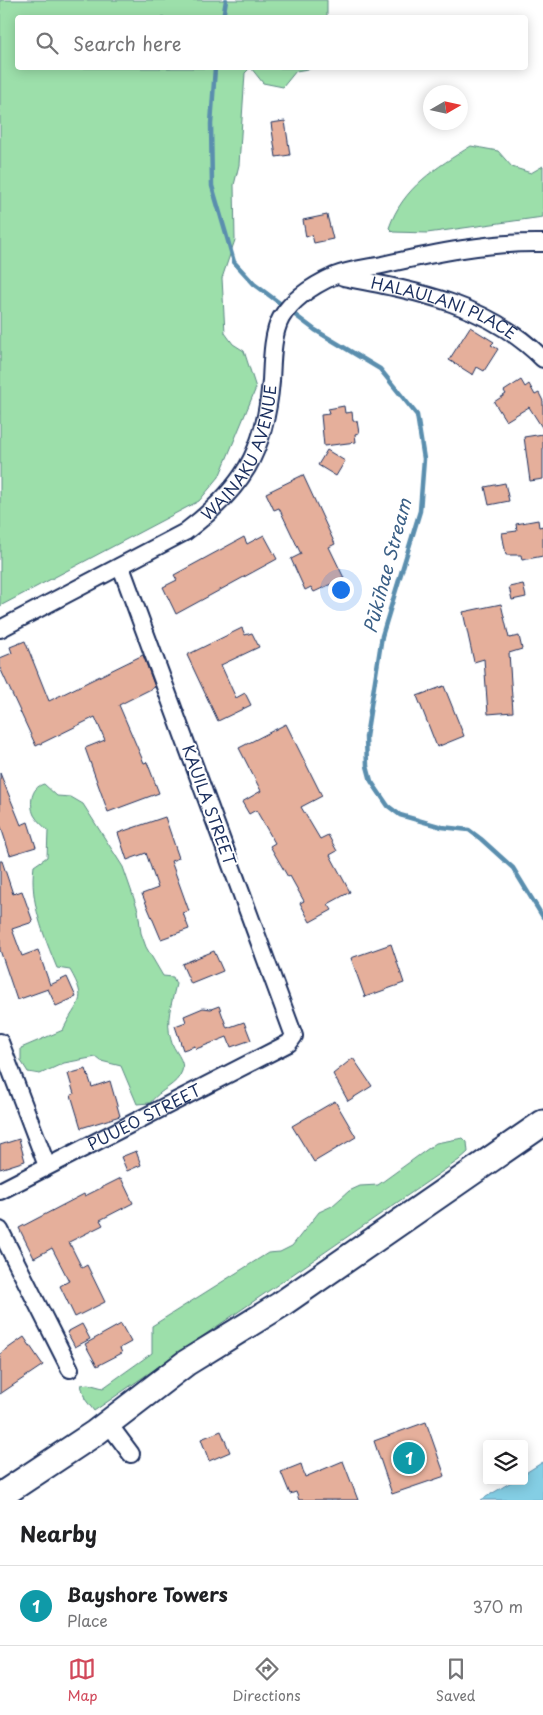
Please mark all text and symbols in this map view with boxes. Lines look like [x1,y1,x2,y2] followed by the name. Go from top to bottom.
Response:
[15,15,528,70] search box
[33,29,61,57] icon: search
[73,29,182,57] text: Search here
[423,85,468,130] north arrow
[369,270,523,344] street label: HALAULANI PLACE
[195,384,282,525] street label: WAINAKU AVENUE
[356,495,418,636] water label: Pūkīhae Stream
[328,577,354,603] your location
[177,741,243,868] street label: KAUILA STREET
[83,1077,205,1155] street label: PUUEO STREET
[393,1439,425,1477] pin: 1
[483,1440,528,1485] map controls
[483,1440,528,1485] button: layers
[20,1517,97,1549] text: Nearby
[67,1580,228,1608] text: Bayshore Towers
[32,1594,40,1618] text: 1
[473,1594,523,1618] text: 370 m
[67,1608,108,1632] text: Place
[68,1655,97,1706] tab: Map
[233,1655,301,1706] tab: Directions
[436,1655,475,1706] tab: Saved

